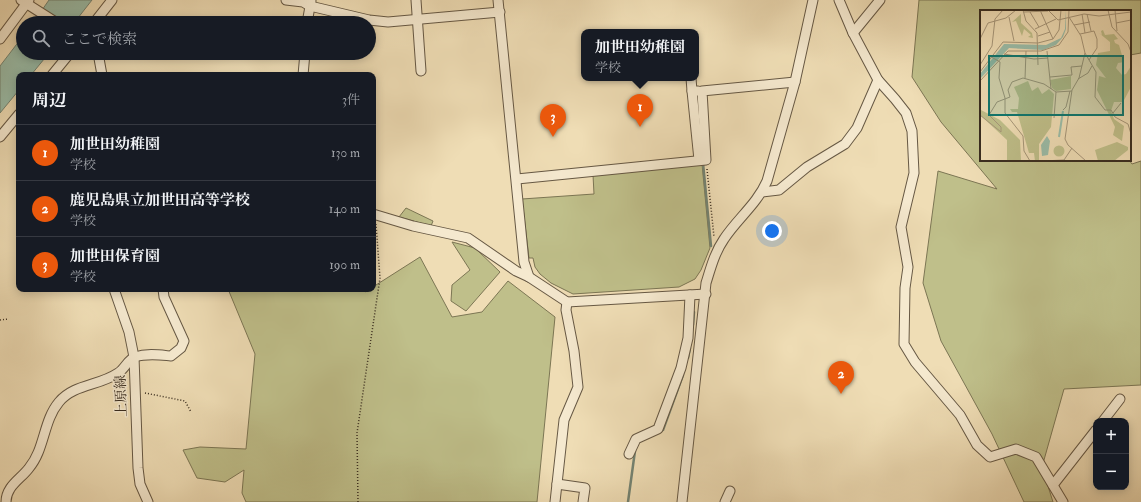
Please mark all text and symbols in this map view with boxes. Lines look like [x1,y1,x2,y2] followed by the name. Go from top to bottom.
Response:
[980,10,1131,161] inset map
[16,16,376,60] search box
[30,27,52,49] icon: search
[581,29,699,81] popup
[62,30,137,49] text: ここで検索
[595,38,685,57] text: 加世田幼稚園
[595,60,621,76] text: 学校
[32,90,66,111] text: 周辺
[342,92,360,108] text: 3件
[627,94,653,127] pin: 1
[540,104,566,137] pin: 3
[70,135,160,154] text: 加世田幼稚園
[43,145,47,161] text: 1
[331,145,360,161] text: 130 m
[70,157,96,173] text: 学校
[70,191,250,210] text: 鹿児島県立加世田高等学校
[42,201,48,217] text: 2
[329,201,360,217] text: 140 m
[70,213,96,229] text: 学校
[762,221,782,241] your location
[70,247,160,266] text: 加世田保育園
[43,257,48,273] text: 3
[329,257,360,273] text: 190 m
[70,269,96,285] text: 学校
[828,361,854,394] pin: 2
[112,375,130,417] street label: 上原線
[1093,418,1129,490] map controls
[1093,418,1129,454] button: +
[1093,454,1129,490] button: −

